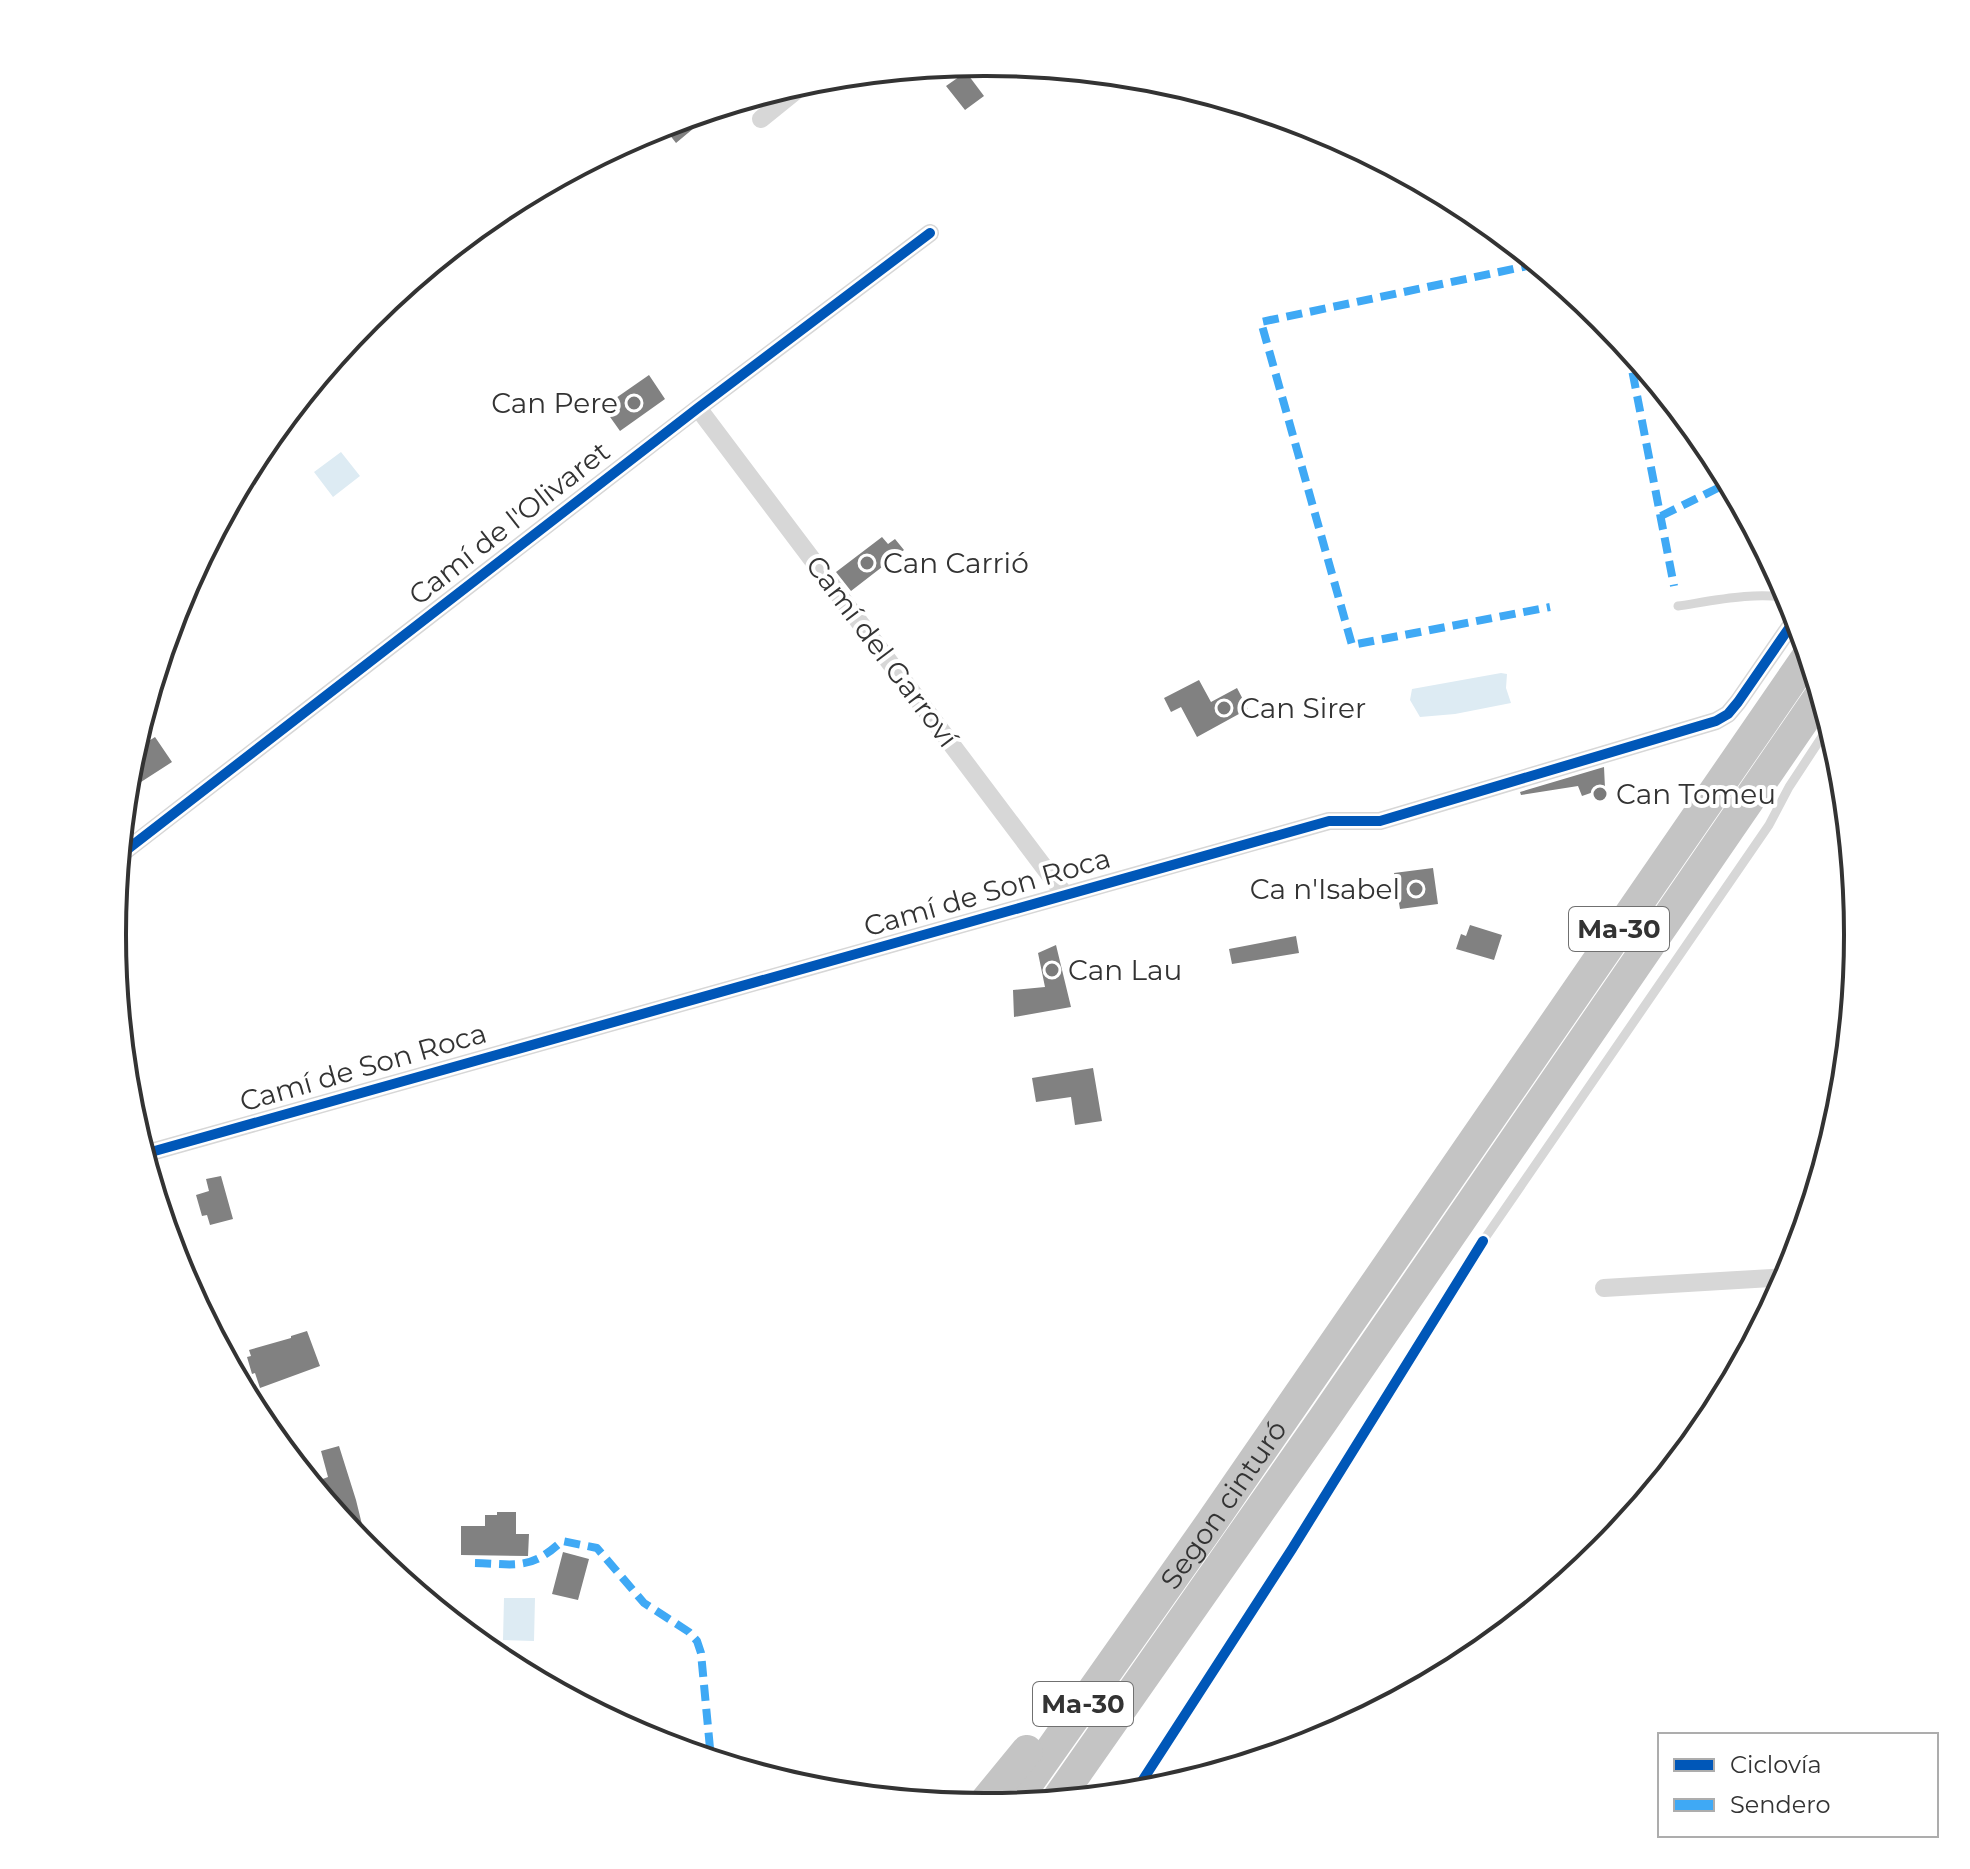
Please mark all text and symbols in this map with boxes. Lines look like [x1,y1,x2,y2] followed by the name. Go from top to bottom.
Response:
[491,386,618,420] place label: Can Pere
[625,394,643,412] marker: Can Pere
[402,434,616,612] street label: Camí de l'Olivaret
[883,546,1029,580] place label: Can Carrió
[799,548,966,755] street label: Camí del Garroví
[858,554,876,572] marker: Can Carrió
[1240,691,1366,725] place label: Can Sirer
[1215,699,1233,717] marker: Can Sirer
[1616,777,1776,811] place label: Can Tomeu
[1591,785,1609,803] marker: Can Tomeu
[860,841,1114,943] street label: Camí de Son Roca
[1250,872,1400,906] place label: Ca n'Isabel
[1407,880,1425,898] marker: Ca n'Isabel
[1569,907,1669,951] road number: Ma-30
[1068,953,1182,987] place label: Can Lau
[1043,961,1061,979] marker: Can Lau
[236,1016,490,1118] street label: Camí de Son Roca
[1153,1414,1294,1595] street label: Segon cinturó
[1033,1682,1133,1726] road number: Ma-30
[1658,1733,1938,1837] legend
[1730,1750,1822,1779] text: Ciclovía
[1730,1790,1831,1819] text: Sendero

